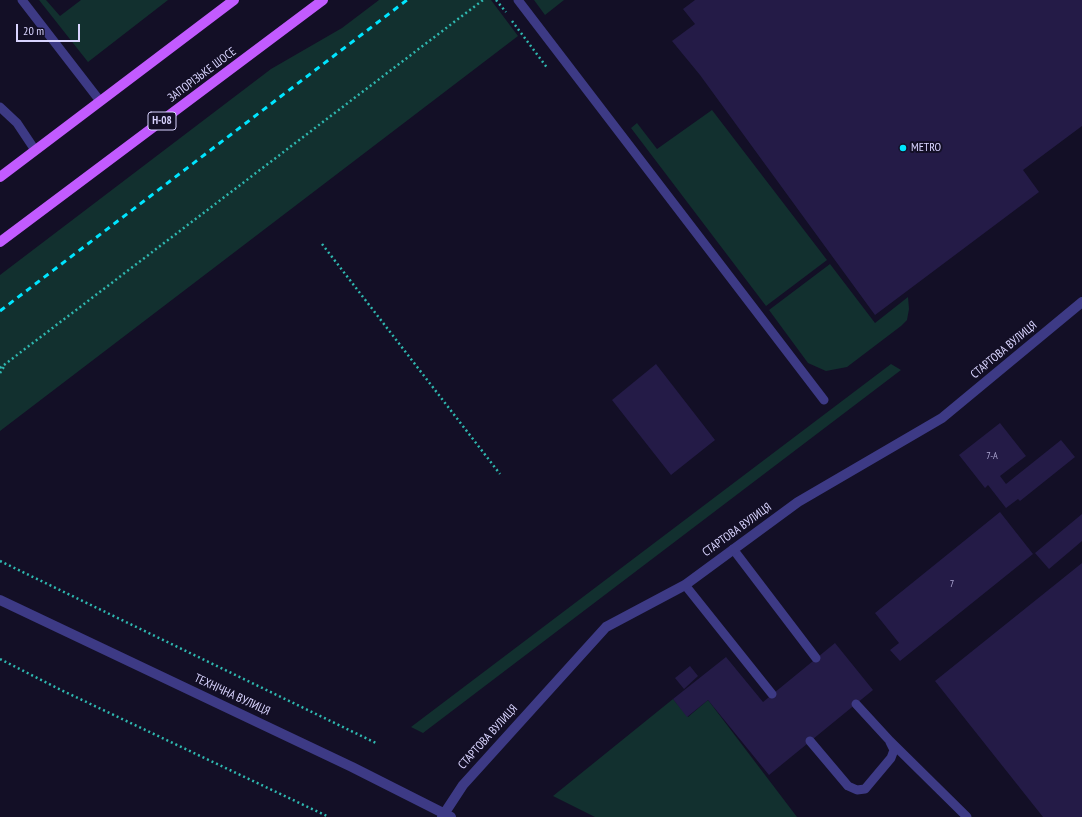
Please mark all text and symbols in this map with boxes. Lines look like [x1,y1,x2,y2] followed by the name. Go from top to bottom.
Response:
[18,16,82,42] scale bar
[23,23,44,38] text: 20 m
[165,45,239,105] street label: ЗАПОРІЗЬКЕ ШОСЕ
[148,112,176,130] road number: Н-08
[911,141,941,155] place label: METRO
[898,143,908,153] marker: METRO
[968,318,1040,382] street label: СТАРТОВА ВУЛИЦЯ
[986,450,998,462] house number: 7-А
[700,500,774,560] street label: СТАРТОВА ВУЛИЦЯ
[950,578,954,590] house number: 7
[192,671,272,719] street label: ТЕХНІЧНА ВУЛИЦЯ
[455,702,521,772] street label: СТАРТОВА ВУЛИЦЯ

